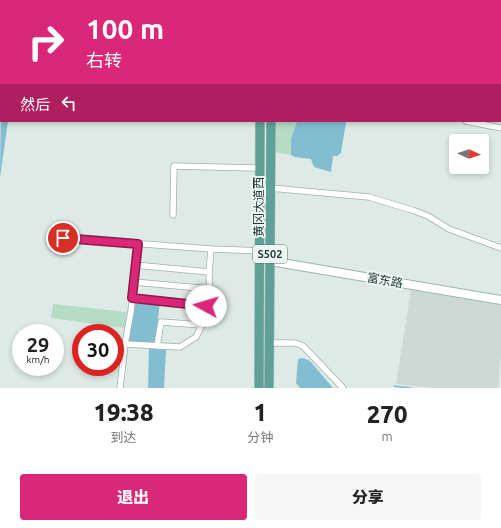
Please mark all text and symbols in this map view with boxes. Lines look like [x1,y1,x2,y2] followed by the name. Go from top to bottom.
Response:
[86,13,164,44] text: 100 m
[20,16,72,68] icon: right
[86,50,122,70] text: 右转
[58,92,80,114] icon: left
[20,96,50,113] text: 然后
[449,134,489,174] north arrow
[449,134,489,174] map controls
[252,177,265,237] street label: 黄冈大道西
[46,221,80,255] pin
[52,227,74,249] icon: arrive
[253,245,287,263] road number: S502
[366,270,404,290] street label: 富东路
[185,285,227,327] position arrow
[72,324,124,376] speed limit sign: 30
[27,333,49,356] text: 29
[26,354,50,365] text: km/h
[94,399,154,426] text: 19:38
[253,399,267,426] text: 1
[367,401,407,428] text: 270
[382,429,393,443] text: m
[111,430,137,444] text: 到达
[247,430,273,444] text: 分钟
[20,474,247,520] button: 退出
[255,474,481,520] button: 分享

